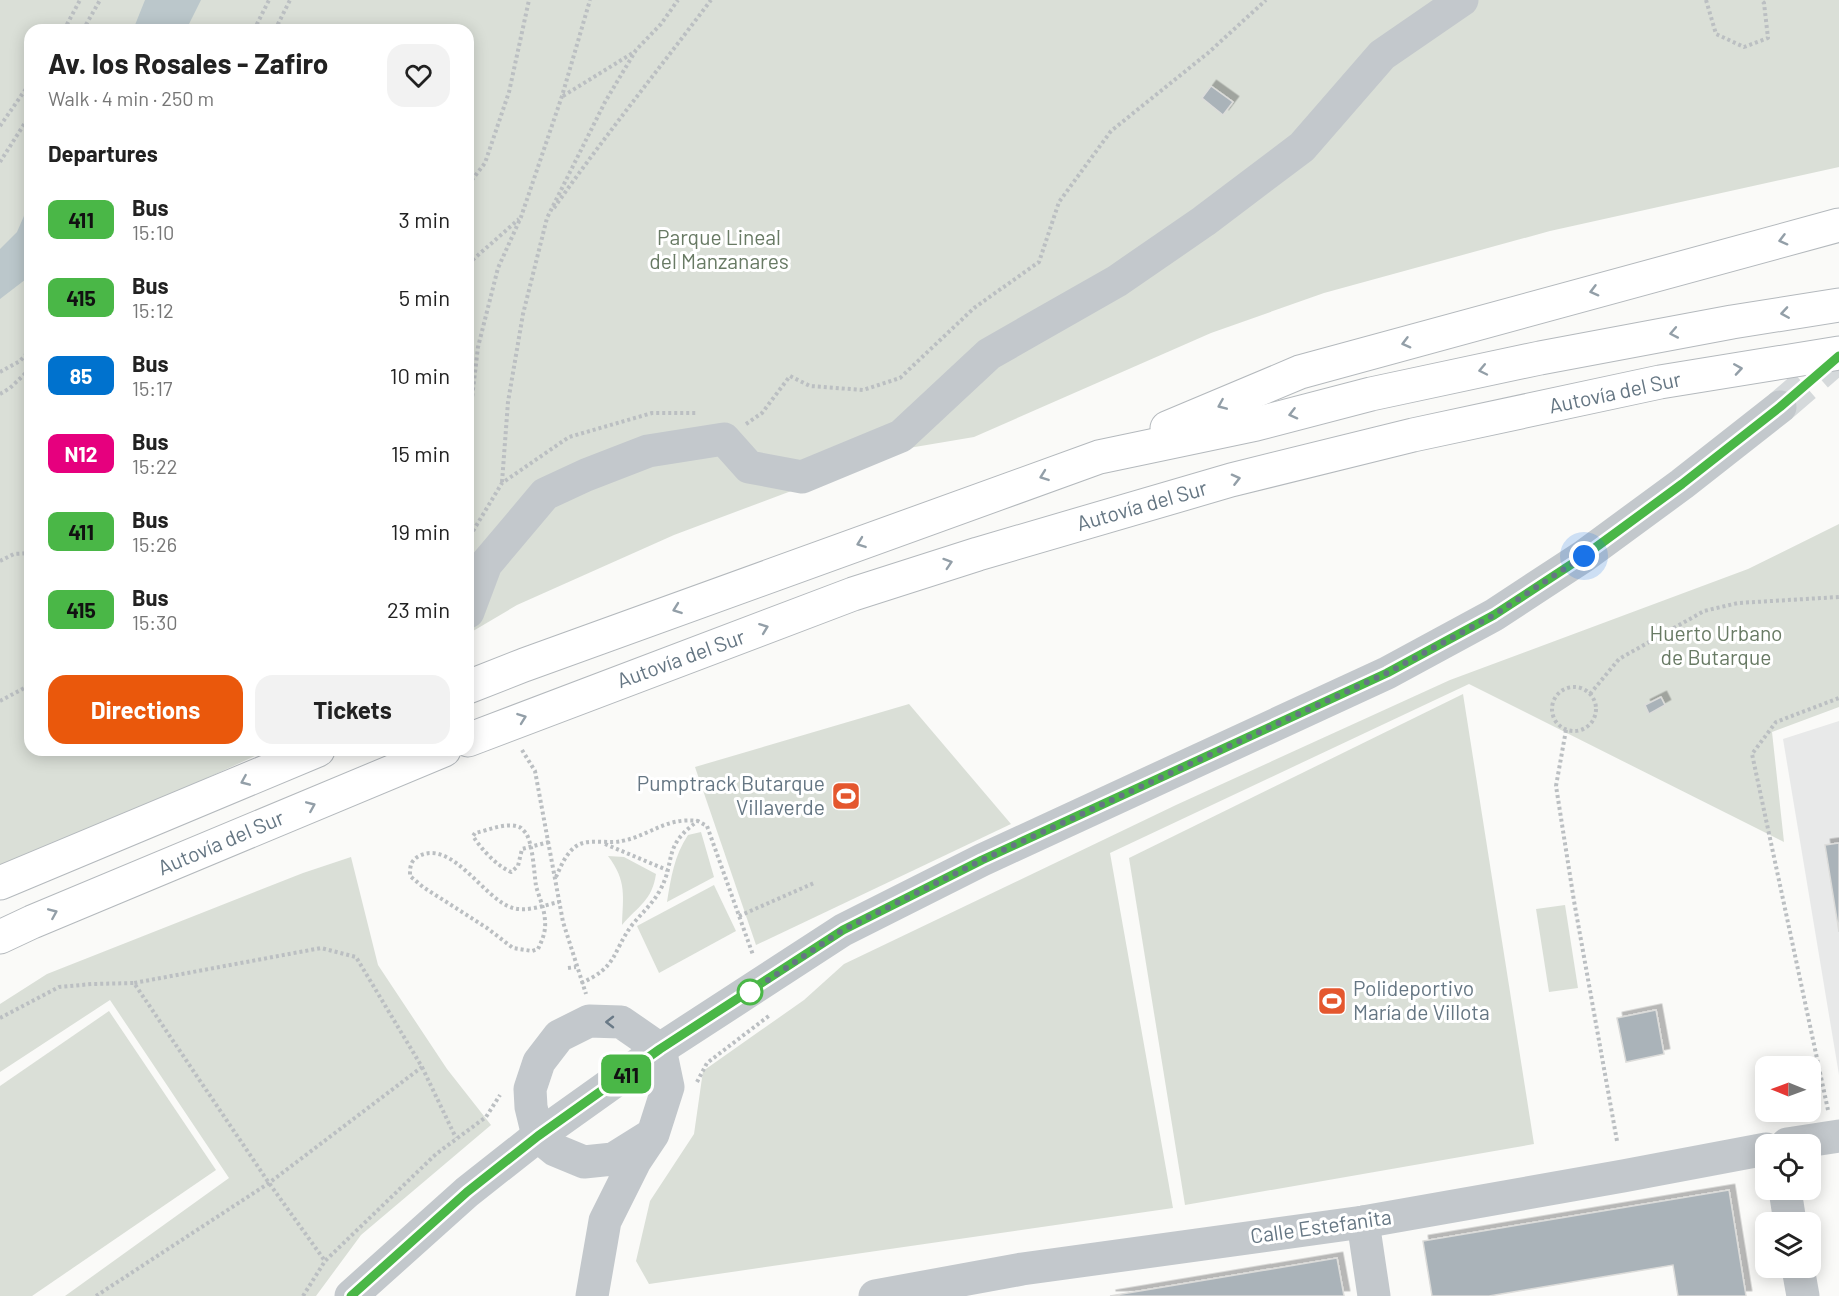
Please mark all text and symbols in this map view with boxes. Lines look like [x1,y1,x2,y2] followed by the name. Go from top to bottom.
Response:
[387,44,450,107] button: heart
[48,46,328,80] text: Av. los Rosales - Zafiro
[48,86,214,110] text: Walk · 4 min · 250 m
[48,140,158,166] text: Departures
[132,194,169,220] text: Bus
[399,206,450,232] text: 3 min
[68,207,94,232] text: 411
[132,220,174,244] text: 15:10
[649,224,789,273] park label: Parque Lineal del Manzanares
[1778,233,1788,246] one-way arrow
[132,272,169,298] text: Bus
[399,284,450,310] text: 5 min
[1590,284,1600,297] one-way arrow
[66,285,96,310] text: 415
[132,298,174,322] text: 15:12
[1781,307,1790,319] one-way arrow
[1669,326,1679,339] one-way arrow
[1401,335,1411,348] one-way arrow
[132,350,169,376] text: Bus
[390,362,450,388] text: 10 min
[70,363,92,388] text: 85
[1478,363,1488,376] one-way arrow
[1734,364,1743,376] one-way arrow
[1546,365,1683,418] street label: Autovía del Sur
[132,376,173,400] text: 15:17
[1217,398,1228,410] one-way arrow
[1288,407,1298,420] one-way arrow
[132,428,169,454] text: Bus
[391,440,450,466] text: 15 min
[64,441,98,466] text: N12
[132,454,178,478] text: 15:22
[1039,469,1050,482] one-way arrow
[1231,473,1241,486] one-way arrow
[1073,474,1210,535] street label: Autovía del Sur
[132,506,169,532] text: Bus
[391,518,450,544] text: 19 min
[68,519,94,544] text: 411
[132,532,177,556] text: 15:26
[856,535,866,548] one-way arrow
[1569,541,1599,571] your location
[942,558,953,570] one-way arrow
[132,584,169,610] text: Bus
[387,596,450,622] text: 23 min
[66,597,96,622] text: 415
[672,602,683,615] one-way arrow
[132,610,178,634] text: 15:30
[1649,620,1783,669] park label: Huerto Urbano de Butarque
[758,622,769,635] one-way arrow
[613,623,748,692] street label: Autovía del Sur
[48,675,243,744] button: Directions
[255,675,450,744] button: Tickets
[516,713,527,725] one-way arrow
[637,770,825,819] place label: Pumptrack Butarque Villaverde
[240,774,251,786] one-way arrow
[830,780,862,812] sports icon: Pumptrack Butarque Villaverde
[304,801,315,813] one-way arrow
[154,804,288,879] street label: Autovía del Sur
[47,908,58,920] one-way arrow
[1353,975,1490,1024] place label: Polideportivo María de Villota
[737,979,763,1005] unlabelled marker
[1316,985,1348,1017] sports icon: Polideportivo María de Villota
[606,1016,615,1028] one-way arrow
[592,1054,660,1094] line badge: 411
[1755,1056,1821,1122] north arrow
[1755,1056,1821,1278] map controls
[613,1062,639,1087] text: 411
[1755,1134,1821,1200] button: locate
[1249,1203,1393,1248] street label: Calle Estefanita
[1755,1212,1821,1278] button: layers

